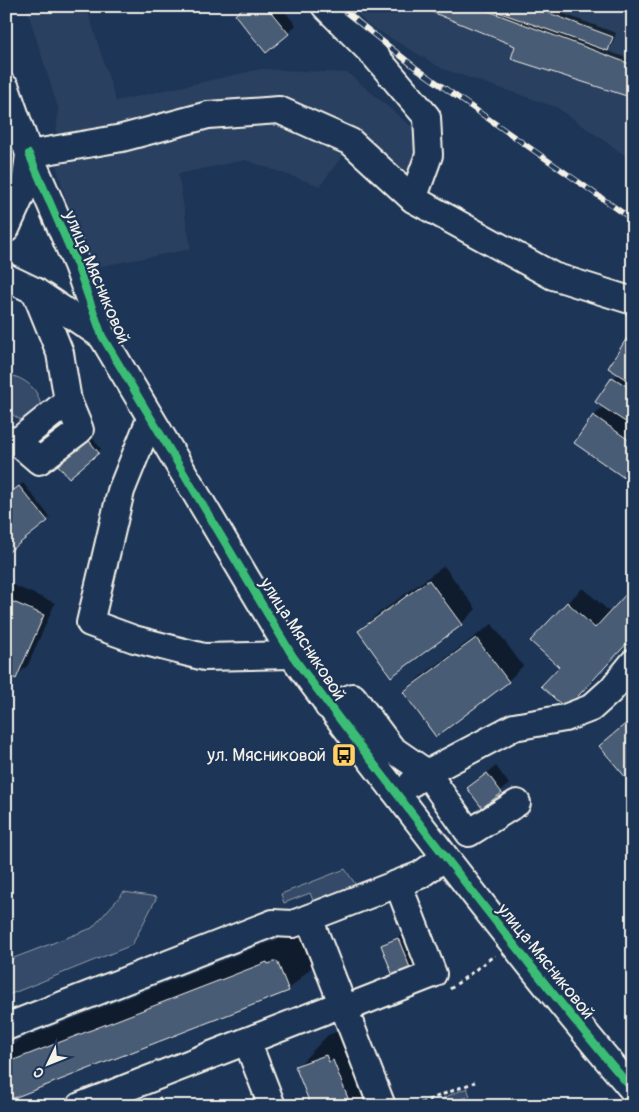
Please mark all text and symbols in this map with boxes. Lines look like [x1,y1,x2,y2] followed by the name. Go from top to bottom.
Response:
[58,206,135,347] street label: улица Мясниковой
[254,572,351,705] street label: улица Мясниковой
[331,742,357,768] bus stop icon: ул. Мясниковой
[206,744,326,767] place label: ул. Мясниковой
[491,898,599,1024] street label: улица Мясниковой
[22,1040,72,1090] north arrow
[29,1063,48,1081] text: С

